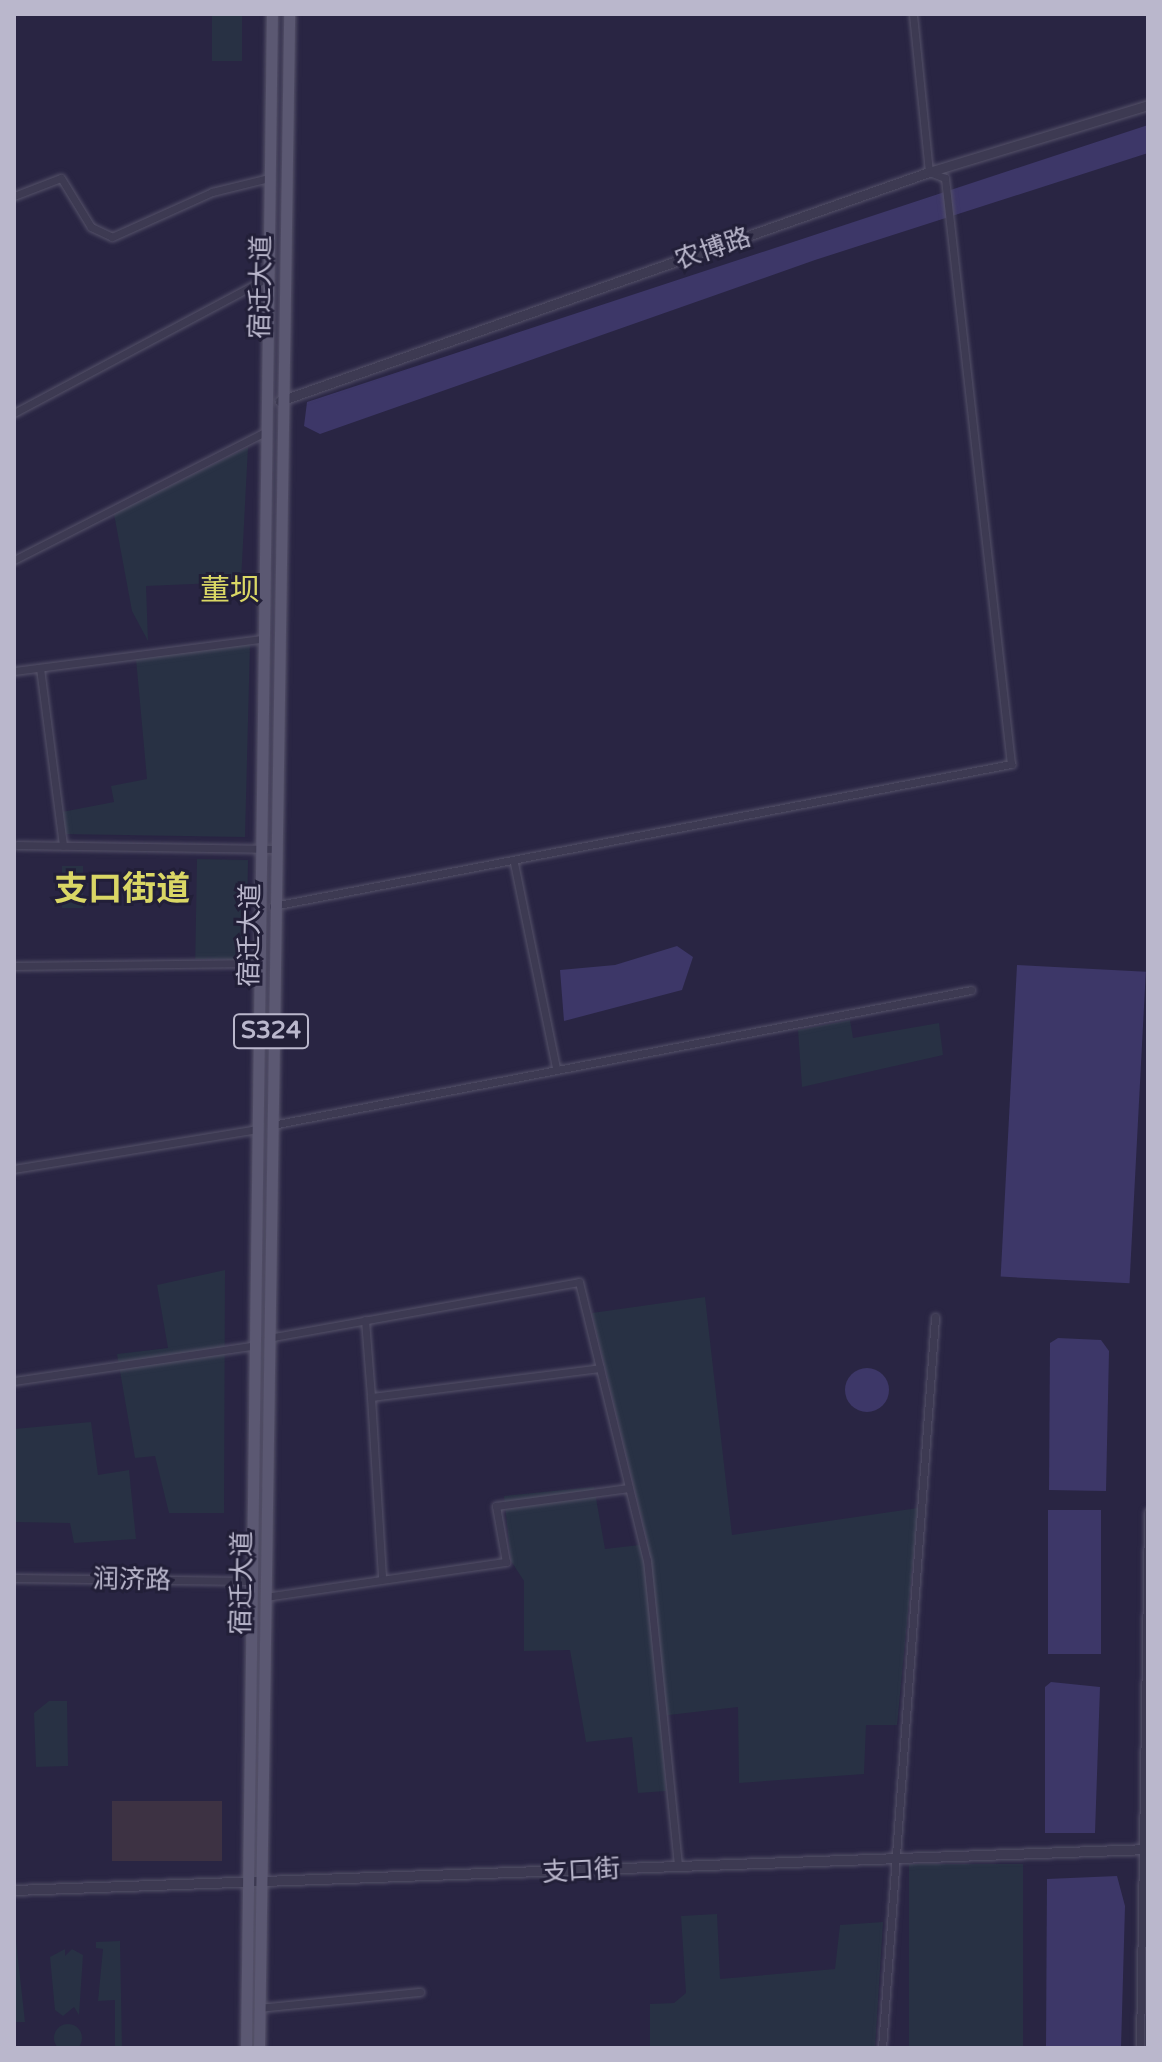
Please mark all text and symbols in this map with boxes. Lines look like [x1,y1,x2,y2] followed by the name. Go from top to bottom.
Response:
[671,222,755,276] street label: 农博路
[244,235,278,339] street label: 宿迁大道
[200,573,260,609] district label: 董坝
[54,870,190,910] district label: 支口街道
[233,883,267,987] street label: 宿迁大道
[233,1011,309,1051] road number: S324
[225,1531,259,1635] street label: 宿迁大道
[93,1564,171,1596] street label: 润济路
[541,1853,621,1889] street label: 支口街

